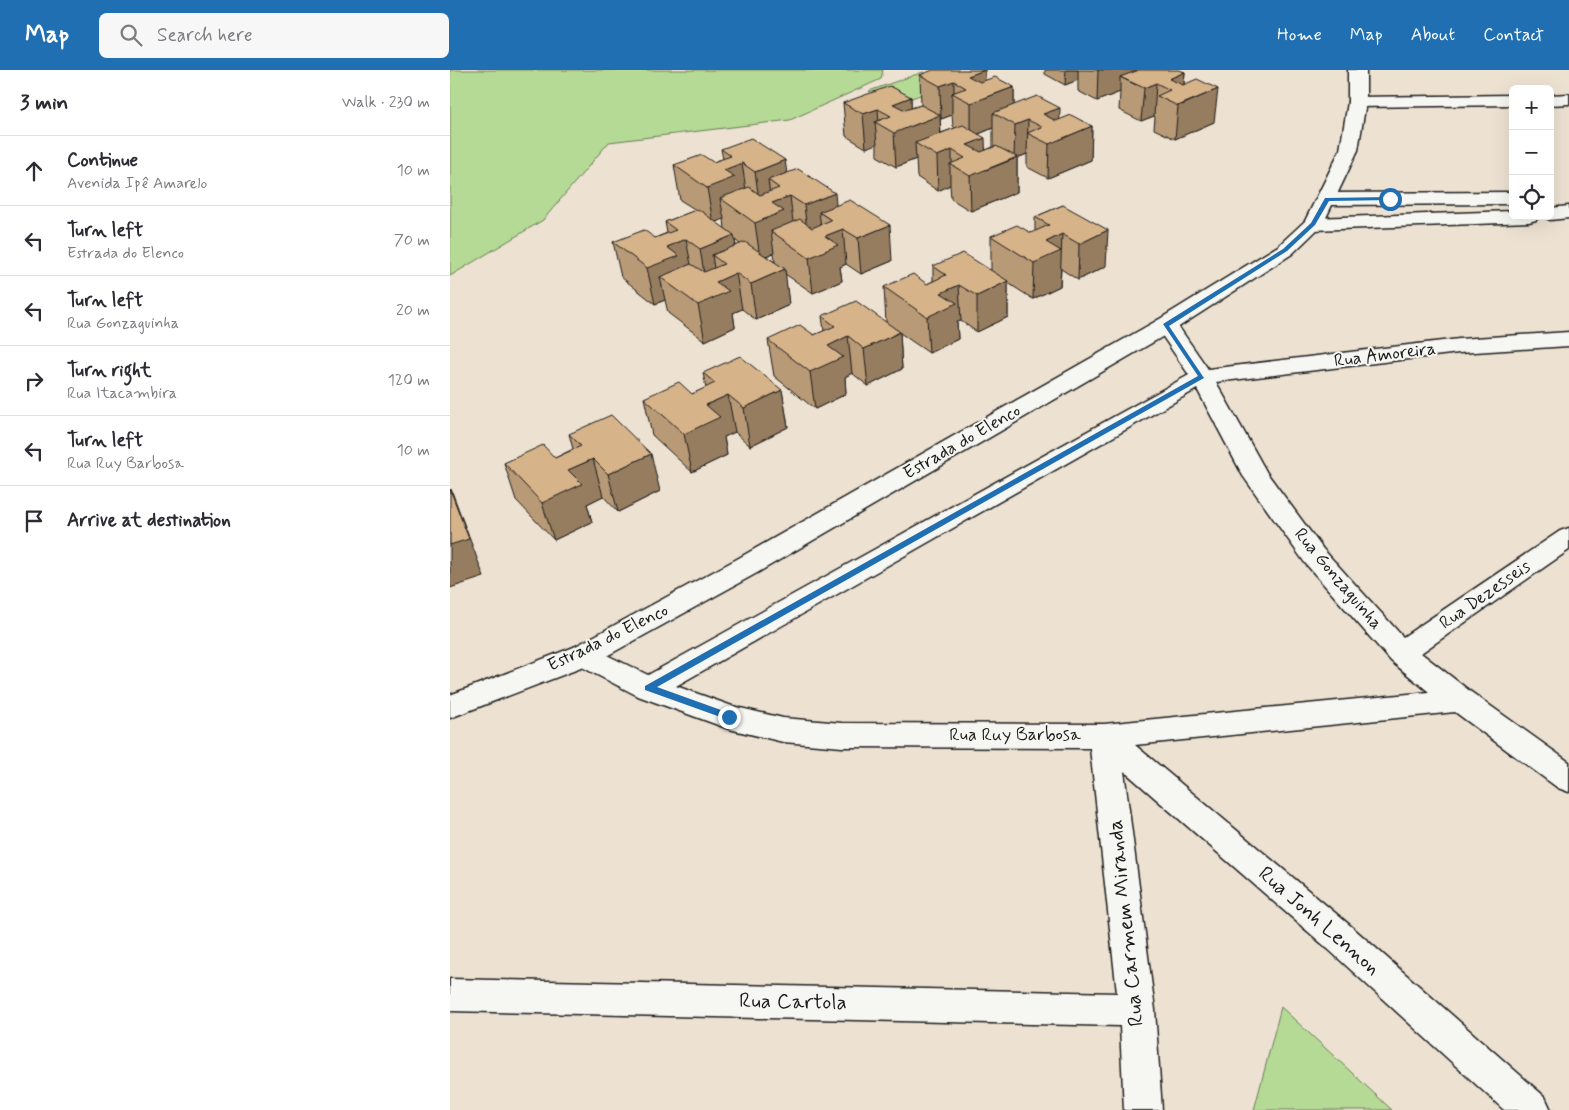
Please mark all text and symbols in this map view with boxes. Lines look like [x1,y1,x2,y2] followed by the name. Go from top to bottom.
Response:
[99,13,449,58] search box
[25,20,69,51] text: Map
[117,21,145,49] icon: search
[157,23,253,48] text: Search here
[1277,23,1322,47] text: Home
[1350,23,1383,47] text: Map
[1411,23,1455,47] text: About
[1483,23,1544,47] text: Contact
[1509,85,1554,220] map controls
[1509,85,1554,130] button: +
[20,89,68,117] text: 3 min
[342,92,430,113] text: Walk · 230 m
[1509,130,1554,175] button: −
[67,148,138,173] text: Continue
[20,157,48,185] icon: ahead
[397,160,430,181] text: 10 m
[67,173,207,194] text: Avenida Ipê Amarelo
[1509,175,1554,220] button: locate
[1379,188,1402,211] route start
[67,218,143,243] text: Turn left
[20,227,48,255] icon: left
[394,230,430,251] text: 70 m
[67,243,184,264] text: Estrada do Elenco
[67,288,143,313] text: Turn left
[20,297,48,325] icon: left
[396,300,430,321] text: 20 m
[67,313,179,334] text: Rua Gonzaguinha
[1333,337,1437,373] street label: Rua Amoreira
[67,358,151,383] text: Turn right
[20,367,48,395] icon: right
[388,370,430,391] text: 120 m
[67,383,177,404] text: Rua Itacambira
[899,399,1025,485] street label: Estrada do Elenco
[67,428,143,453] text: Turn left
[20,437,48,465] icon: left
[397,440,430,461] text: 10 m
[67,453,184,474] text: Rua Ruy Barbosa
[20,507,48,535] icon: arrive
[67,508,231,533] text: Arrive at destination
[1288,523,1388,635] street label: Rua Gonzaguinha
[1435,555,1535,635] street label: Rua Dezesseis
[544,598,672,678] street label: Estrada do Elenco
[718,706,741,729] route end
[949,723,1081,747] street label: Rua Ruy Barbosa
[1101,818,1151,1028] street label: Rua Carmem Miranda
[1252,860,1386,982] street label: Rua Jonh Lennon
[739,987,847,1017] street label: Rua Cartola

